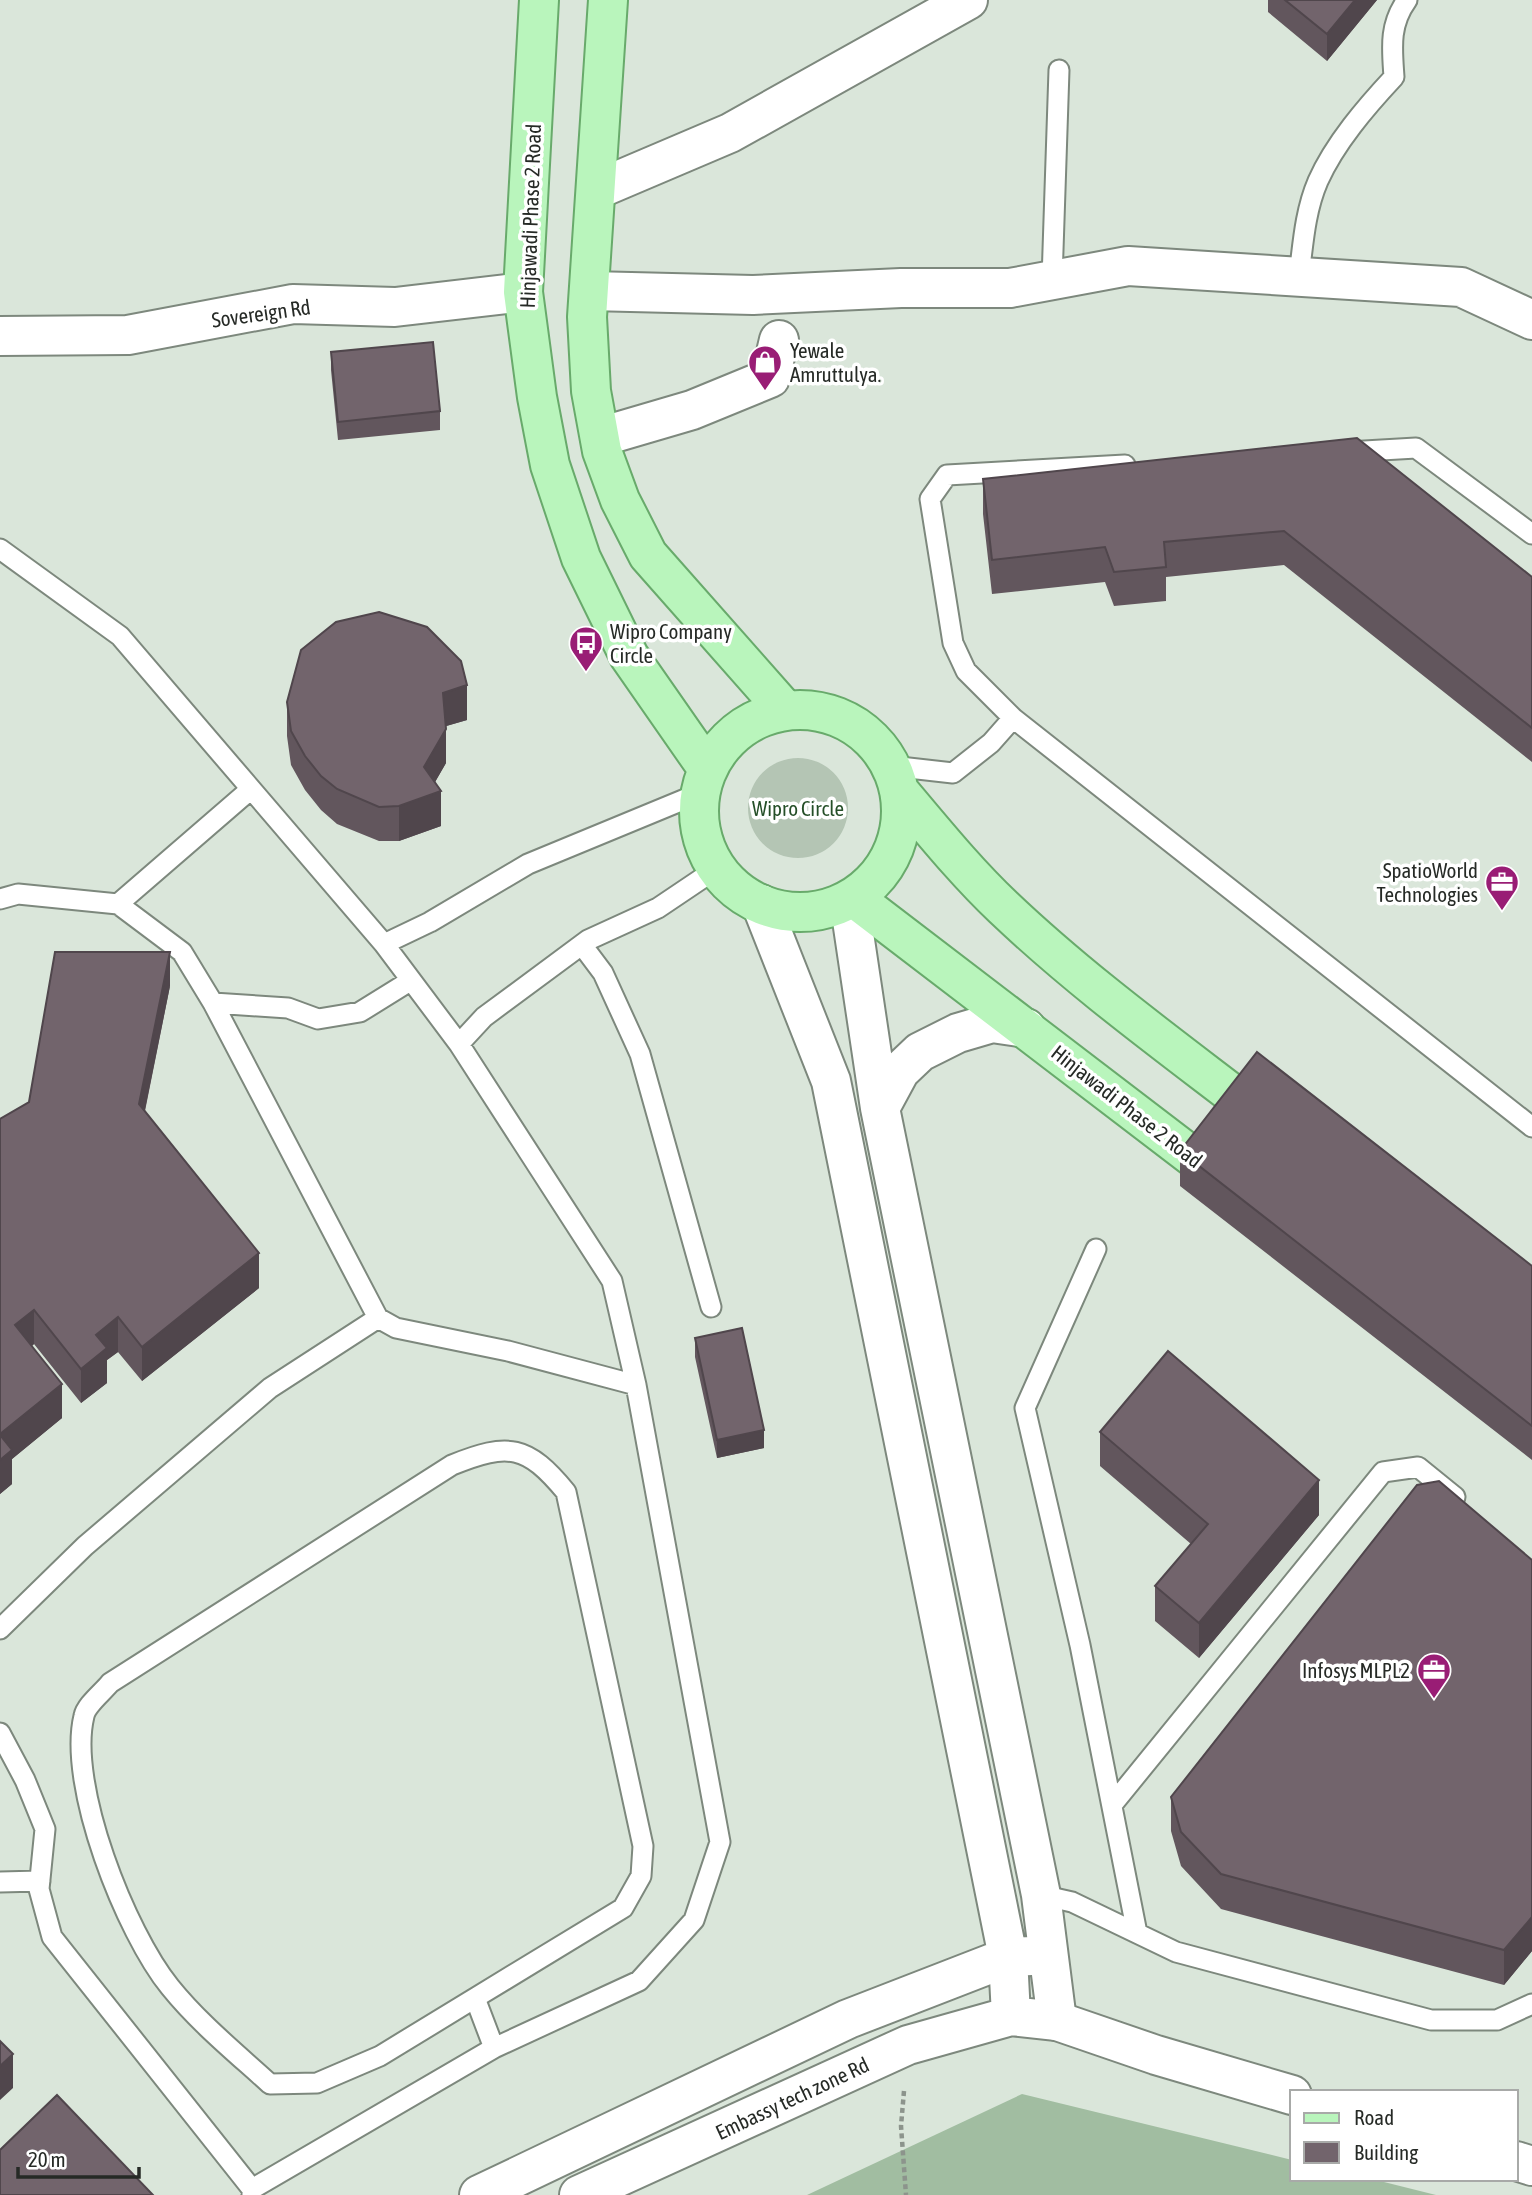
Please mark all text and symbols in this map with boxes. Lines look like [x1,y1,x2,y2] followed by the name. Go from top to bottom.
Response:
[515,123,545,309] street label: Hinjawadi Phase 2 Road
[210,294,312,332] street label: Sovereign Rd
[790,338,881,386] place label: Yewale Amruttulya.
[746,343,784,392] shop icon: Yewale Amruttulya.
[610,619,732,667] place label: Wipro Company Circle
[567,624,605,673] bus stop icon: Wipro Company Circle
[752,796,844,820] park label: Wipro Circle
[1377,858,1478,906] place label: SpatioWorld Technologies
[1483,863,1521,912] office icon: SpatioWorld Technologies
[1047,1040,1207,1172] street label: Hinjawadi Phase 2 Road
[1415,1651,1453,1700] office icon: Infosys MLPL2
[1302,1658,1410,1682] place label: Infosys MLPL2
[711,2052,873,2144] street label: Embassy tech zone Rd
[1290,2090,1518,2181] legend
[1354,2105,1394,2129] text: Road
[18,2136,138,2180] scale bar
[1354,2140,1418,2164] text: Building
[28,2147,66,2171] text: 20 m

